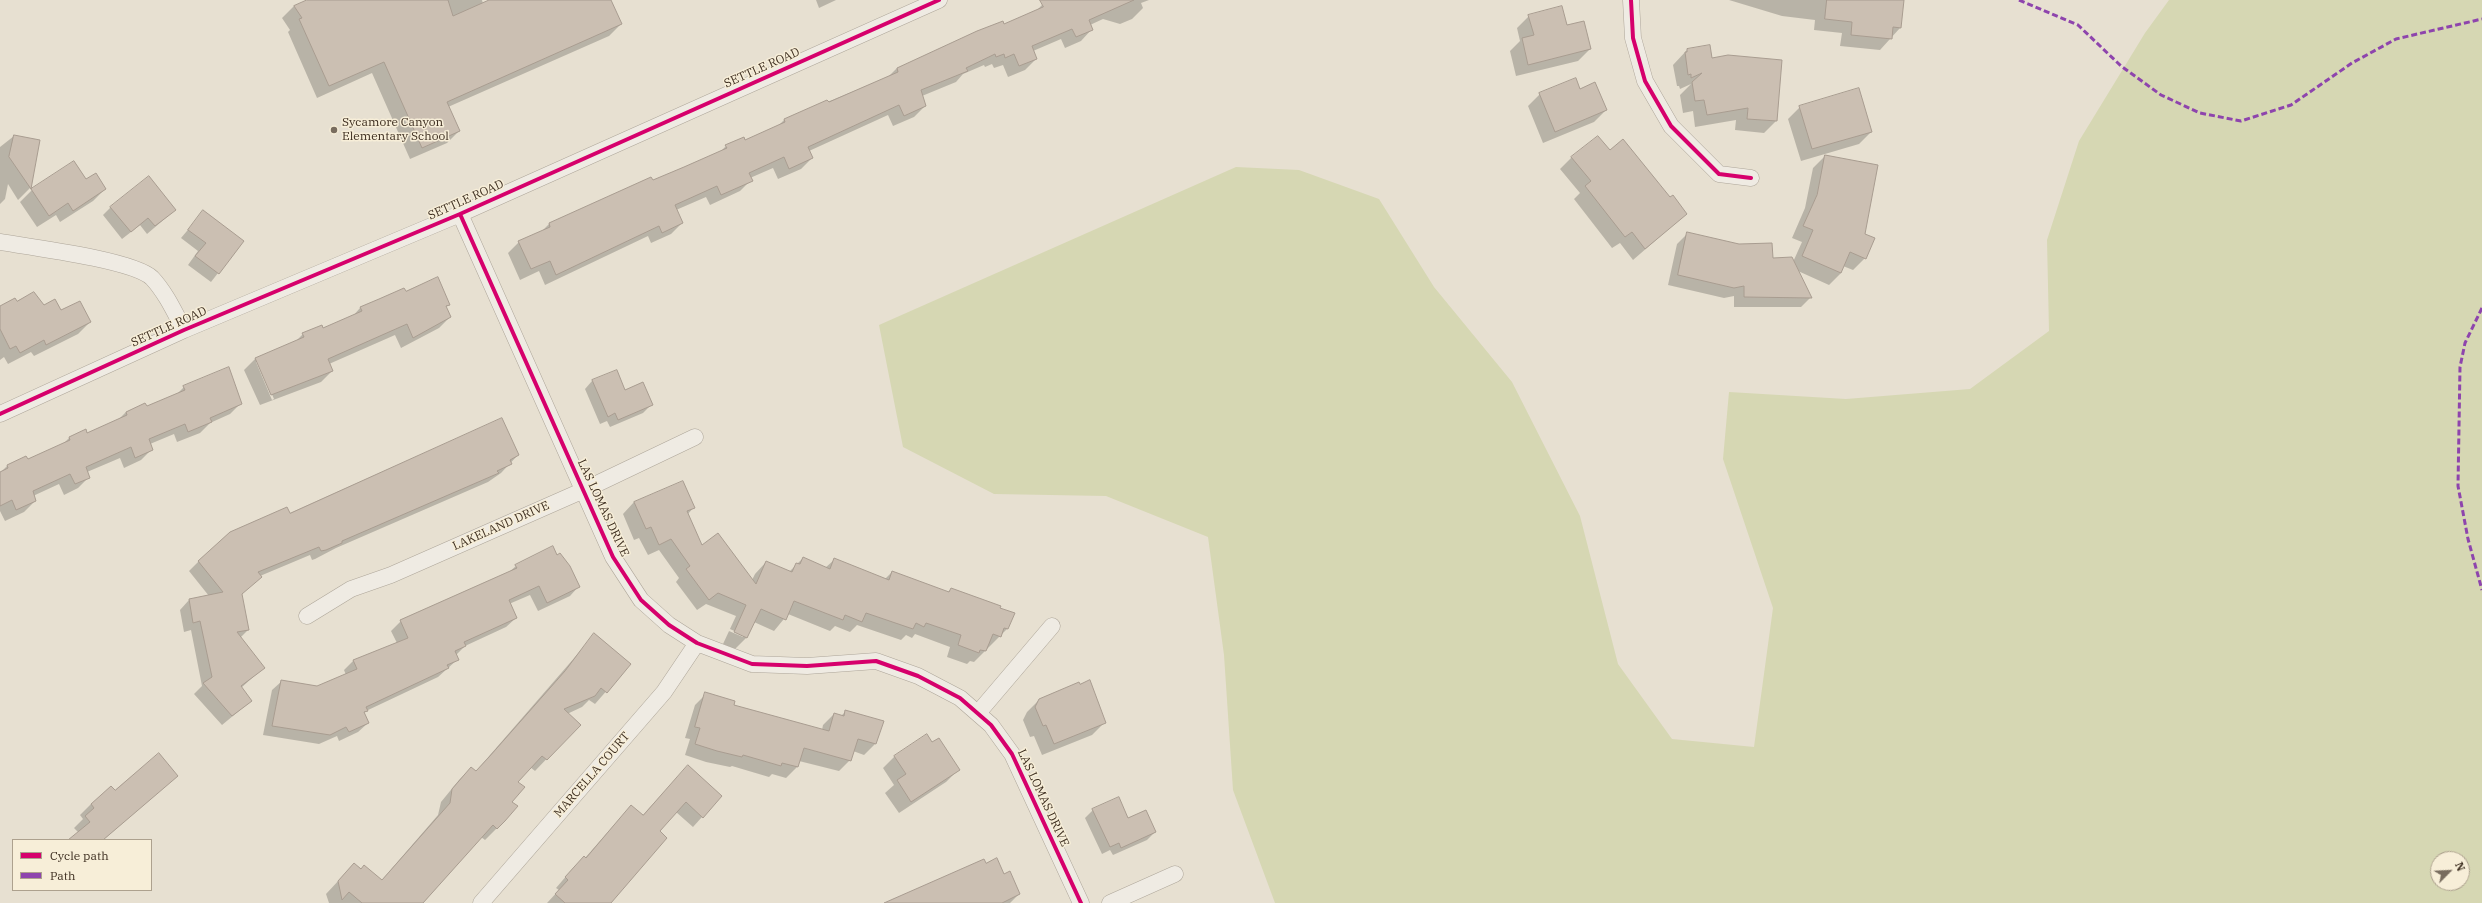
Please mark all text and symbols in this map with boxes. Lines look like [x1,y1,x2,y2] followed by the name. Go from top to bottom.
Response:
[722,45,802,91] street label: SETTLE ROAD
[342,116,449,144] place label: Sycamore Canyon Elementary School
[329,125,339,135] marker: Sycamore Canyon Elementary School
[426,177,506,223] street label: SETTLE ROAD
[129,304,209,350] street label: SETTLE ROAD
[574,457,632,559] street label: LAS LOMAS DRIVE
[451,498,551,554] street label: LAKELAND DRIVE
[551,729,633,821] street label: MARCELLA COURT
[1014,747,1072,849] street label: LAS LOMAS DRIVE
[12,839,152,891] legend
[50,848,109,863] text: Cycle path
[2430,851,2470,891] north arrow
[2452,860,2468,873] text: N
[50,868,75,883] text: Path

